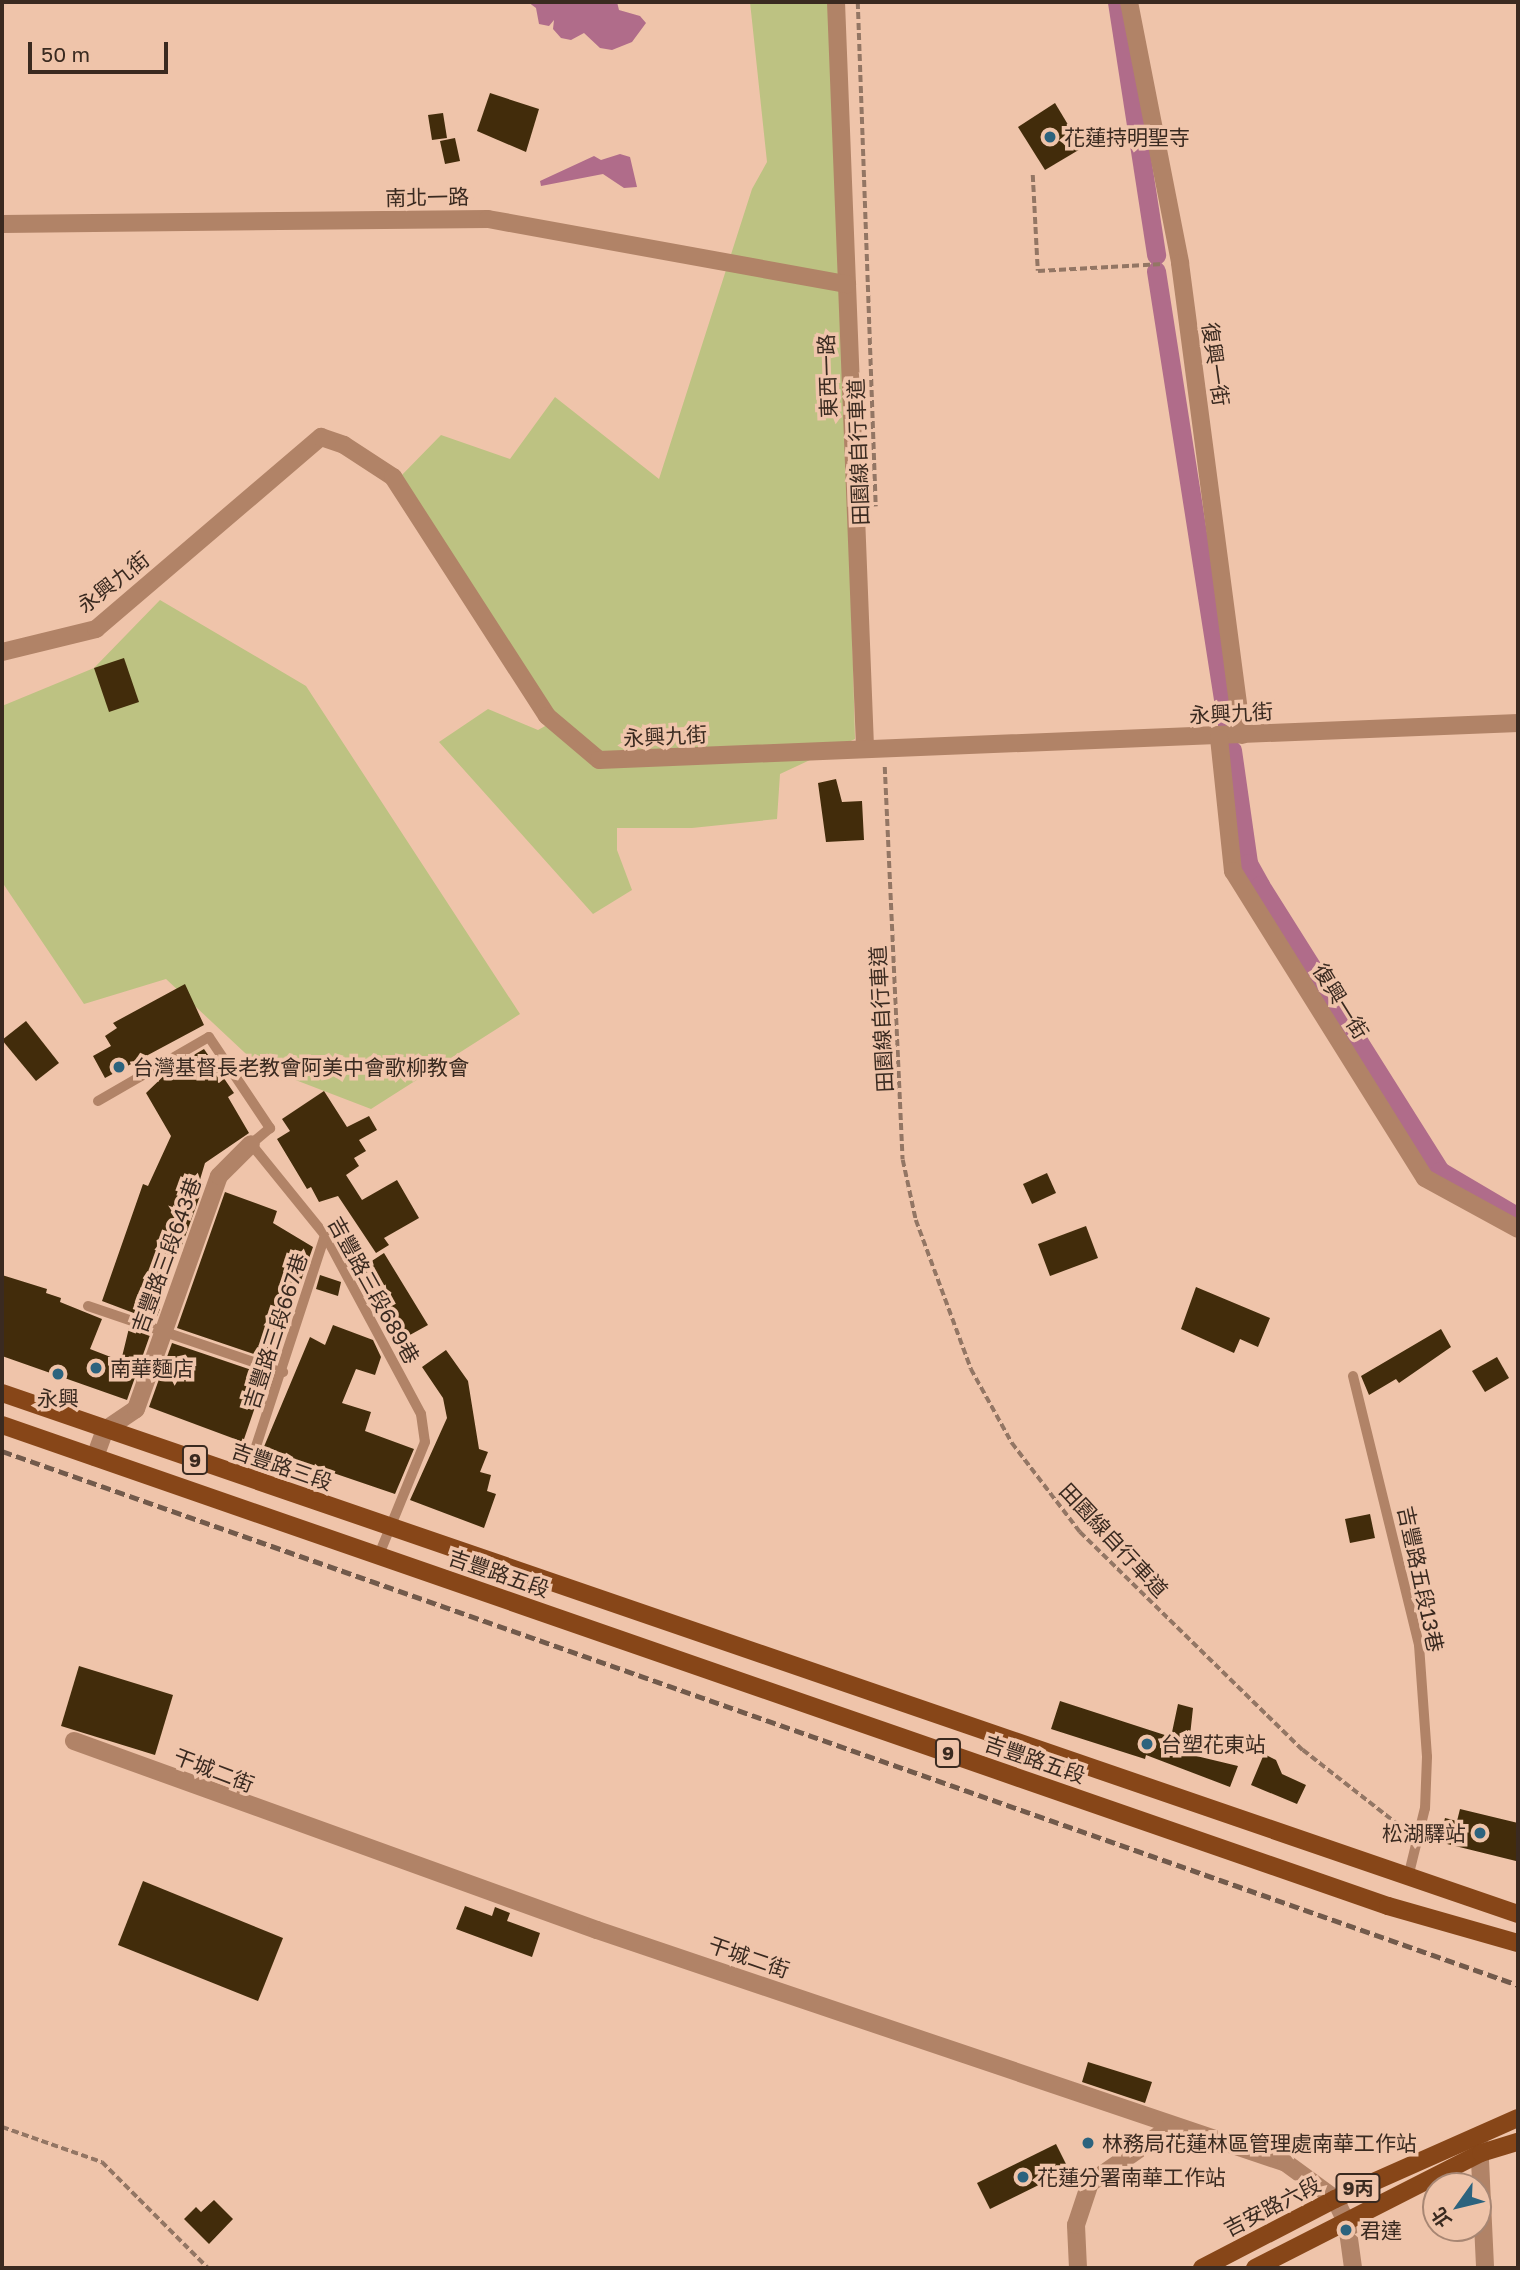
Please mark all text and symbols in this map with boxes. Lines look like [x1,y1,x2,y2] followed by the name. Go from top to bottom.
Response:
[32,28,172,72] scale bar
[41,41,90,67] text: 50 m
[1064,124,1190,150] place label: 花蓮持明聖寺
[1042,129,1058,145] marker: 花蓮持明聖寺
[385,184,469,210] street label: 南北一路
[1198,321,1234,407] street label: 復興一街
[813,334,841,418] street label: 東西一路
[843,378,873,526] street label: 田園線自行車道
[72,546,154,618] street label: 永興九街
[1188,698,1274,728] street label: 永興九街
[622,721,708,751] street label: 永興九街
[865,945,897,1093] street label: 田園線自行車道
[1308,959,1374,1043] street label: 復興一街
[133,1054,469,1080] place label: 台灣基督長老教會阿美中會歌柳教會
[111,1059,127,1075] marker: 台灣基督長老教會阿美中會歌柳教會
[126,1174,206,1336] street label: 吉豐路三段643巷
[323,1212,425,1368] street label: 吉豐路三段689巷
[238,1250,312,1412] street label: 吉豐路三段667巷
[110,1355,194,1381] place label: 南華麵店
[88,1360,104,1376] marker: 南華麵店
[50,1366,66,1382] marker: 永興
[37,1385,79,1411] place label: 永興
[228,1437,336,1495] street label: 吉豐路三段
[181,1444,209,1476] road number: 9
[1055,1478,1173,1602] street label: 田園線自行車道
[1393,1504,1449,1654] street label: 吉豐路五段13巷
[445,1544,553,1602] street label: 吉豐路五段
[981,1730,1089,1788] street label: 吉豐路五段
[1161,1731,1266,1757] place label: 台塑花東站
[1139,1736,1155,1752] marker: 台塑花東站
[934,1737,962,1768] road number: 9
[170,1743,258,1797] street label: 干城二街
[1382,1820,1466,1846] place label: 松湖驛站
[1472,1825,1488,1841] marker: 松湖驛站
[705,1931,793,1983] street label: 干城二街
[1102,2130,1417,2156] place label: 林務局花蓮林區管理處南華工作站
[1080,2135,1096,2151] marker: 林務局花蓮林區管理處南華工作站
[1037,2164,1226,2190] place label: 花蓮分署南華工作站
[1015,2169,1031,2185] marker: 花蓮分署南華工作站
[1220,2171,1324,2241] street label: 吉安路六段
[1335,2172,1381,2204] road number: 9丙
[1422,2172,1492,2242] north arrow
[1426,2204,1456,2232] text: 北
[1360,2217,1402,2243] place label: 君達
[1338,2222,1354,2238] marker: 君達

